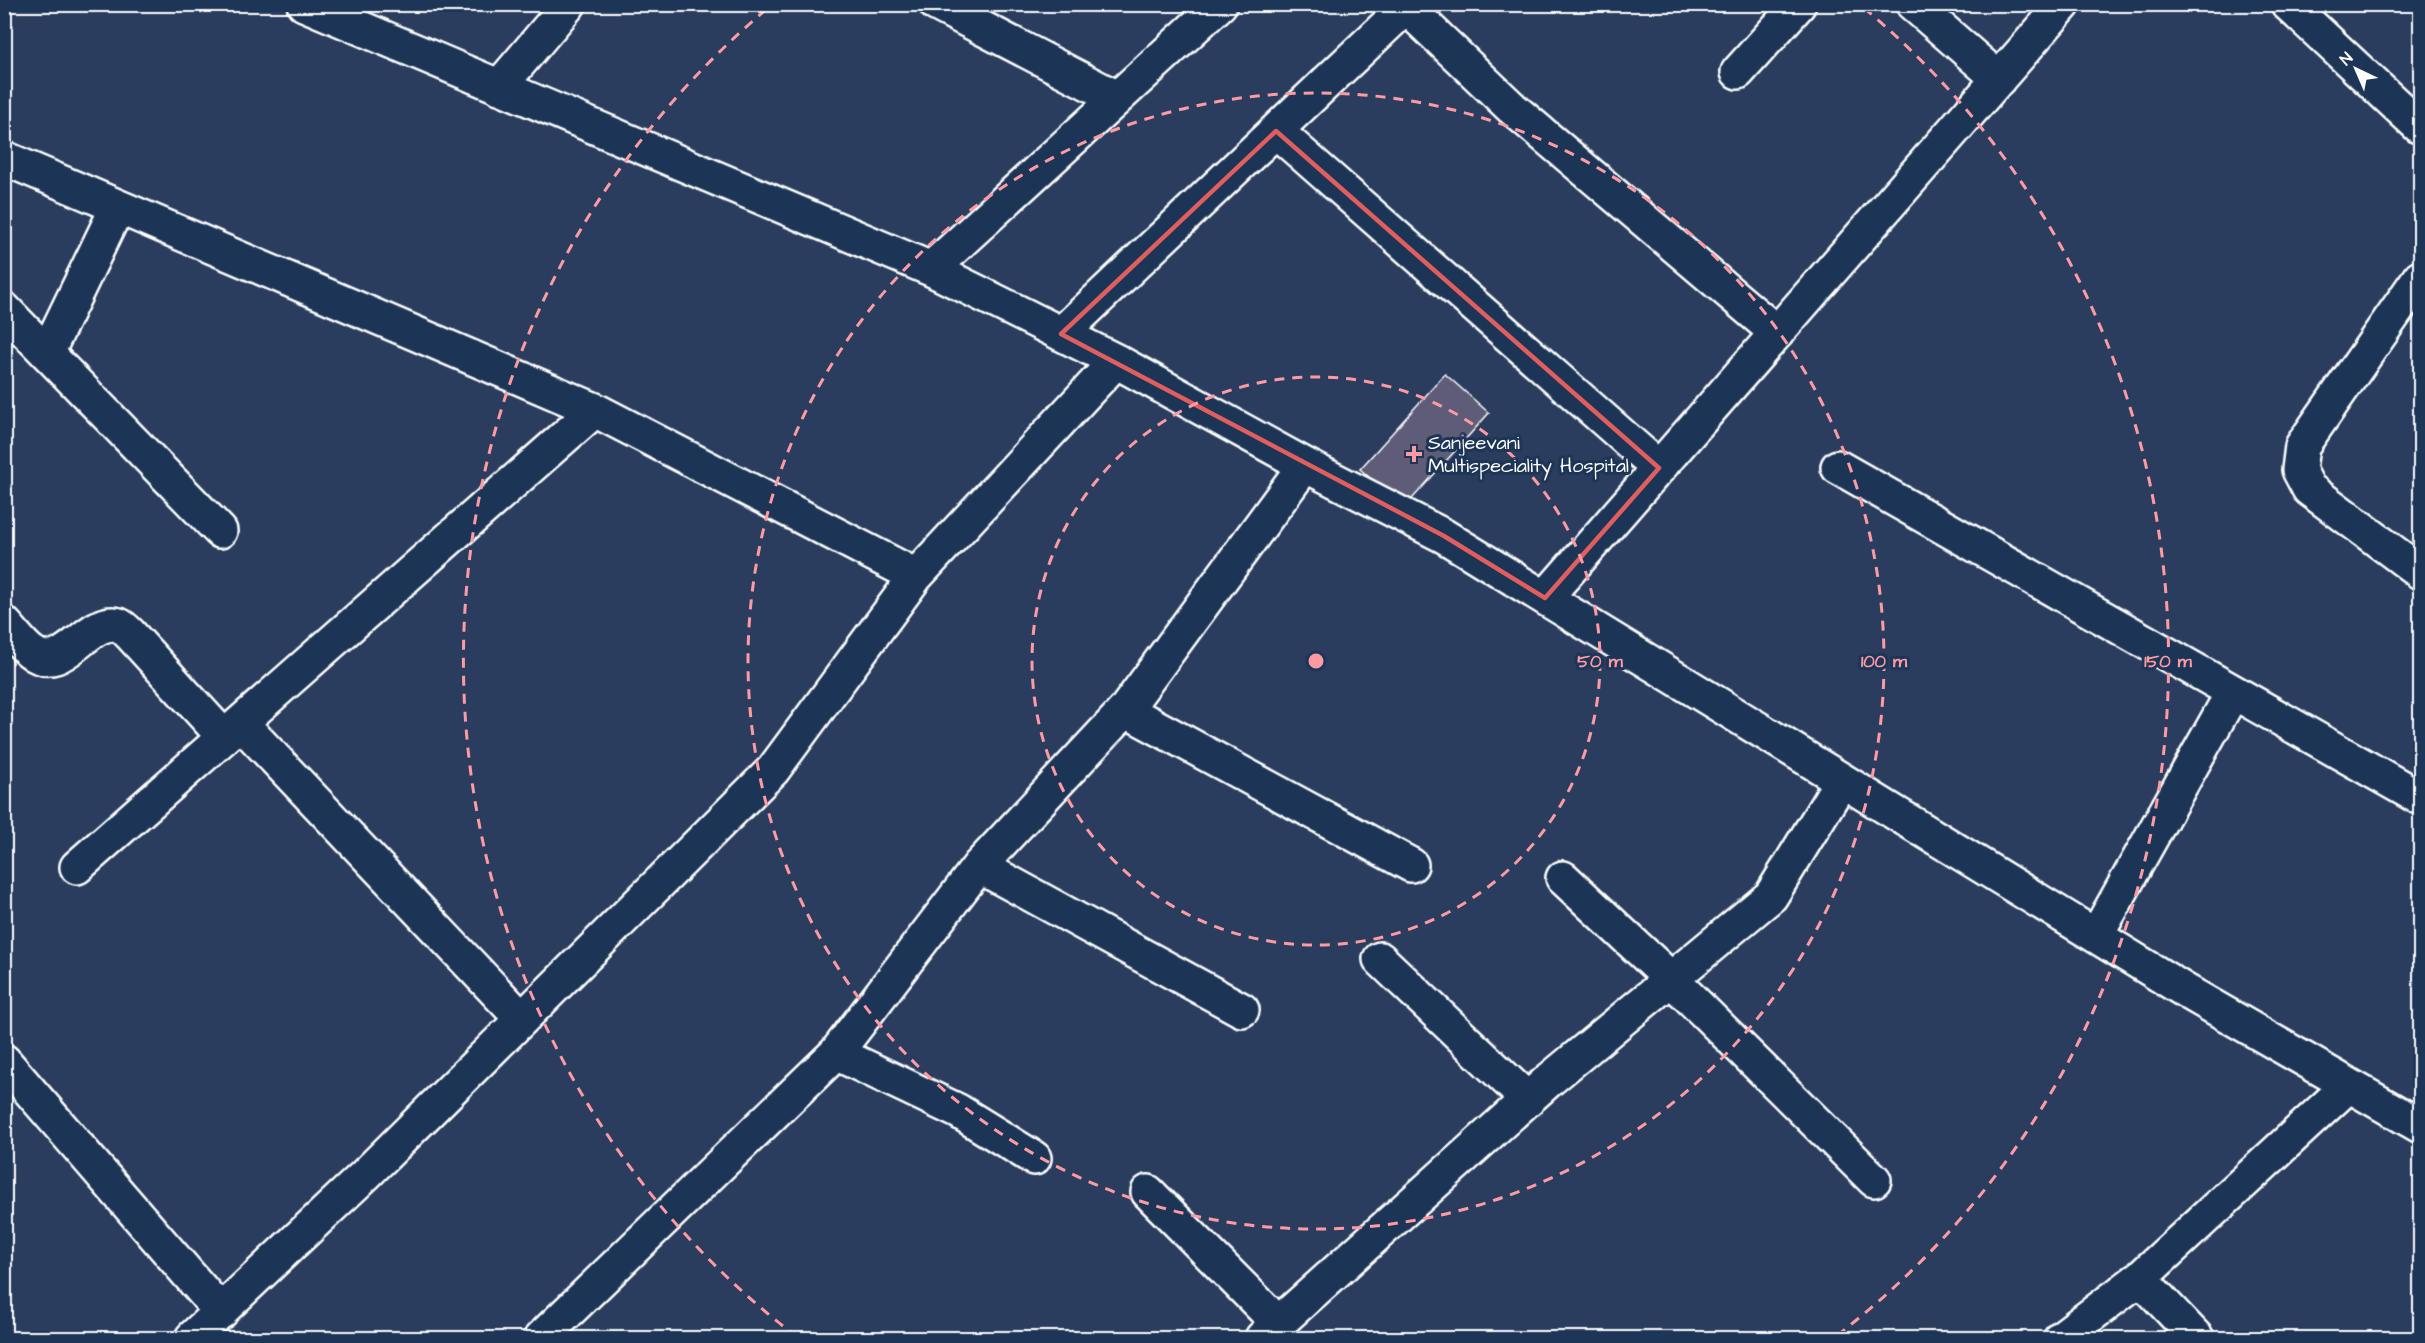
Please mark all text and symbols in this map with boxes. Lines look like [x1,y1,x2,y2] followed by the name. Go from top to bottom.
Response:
[2326,39,2386,99] north arrow
[2335,48,2358,70] text: N
[1428,429,1629,481] place label: Sanjeevani Multispeciality Hospital
[1405,445,1423,463] marker: Sanjeevani Multispeciality Hospital
[1577,649,1624,674] text: 50 m
[1861,649,1908,674] text: 100 m
[2144,649,2193,674] text: 150 m
[1306,651,1326,671] centre of rings

